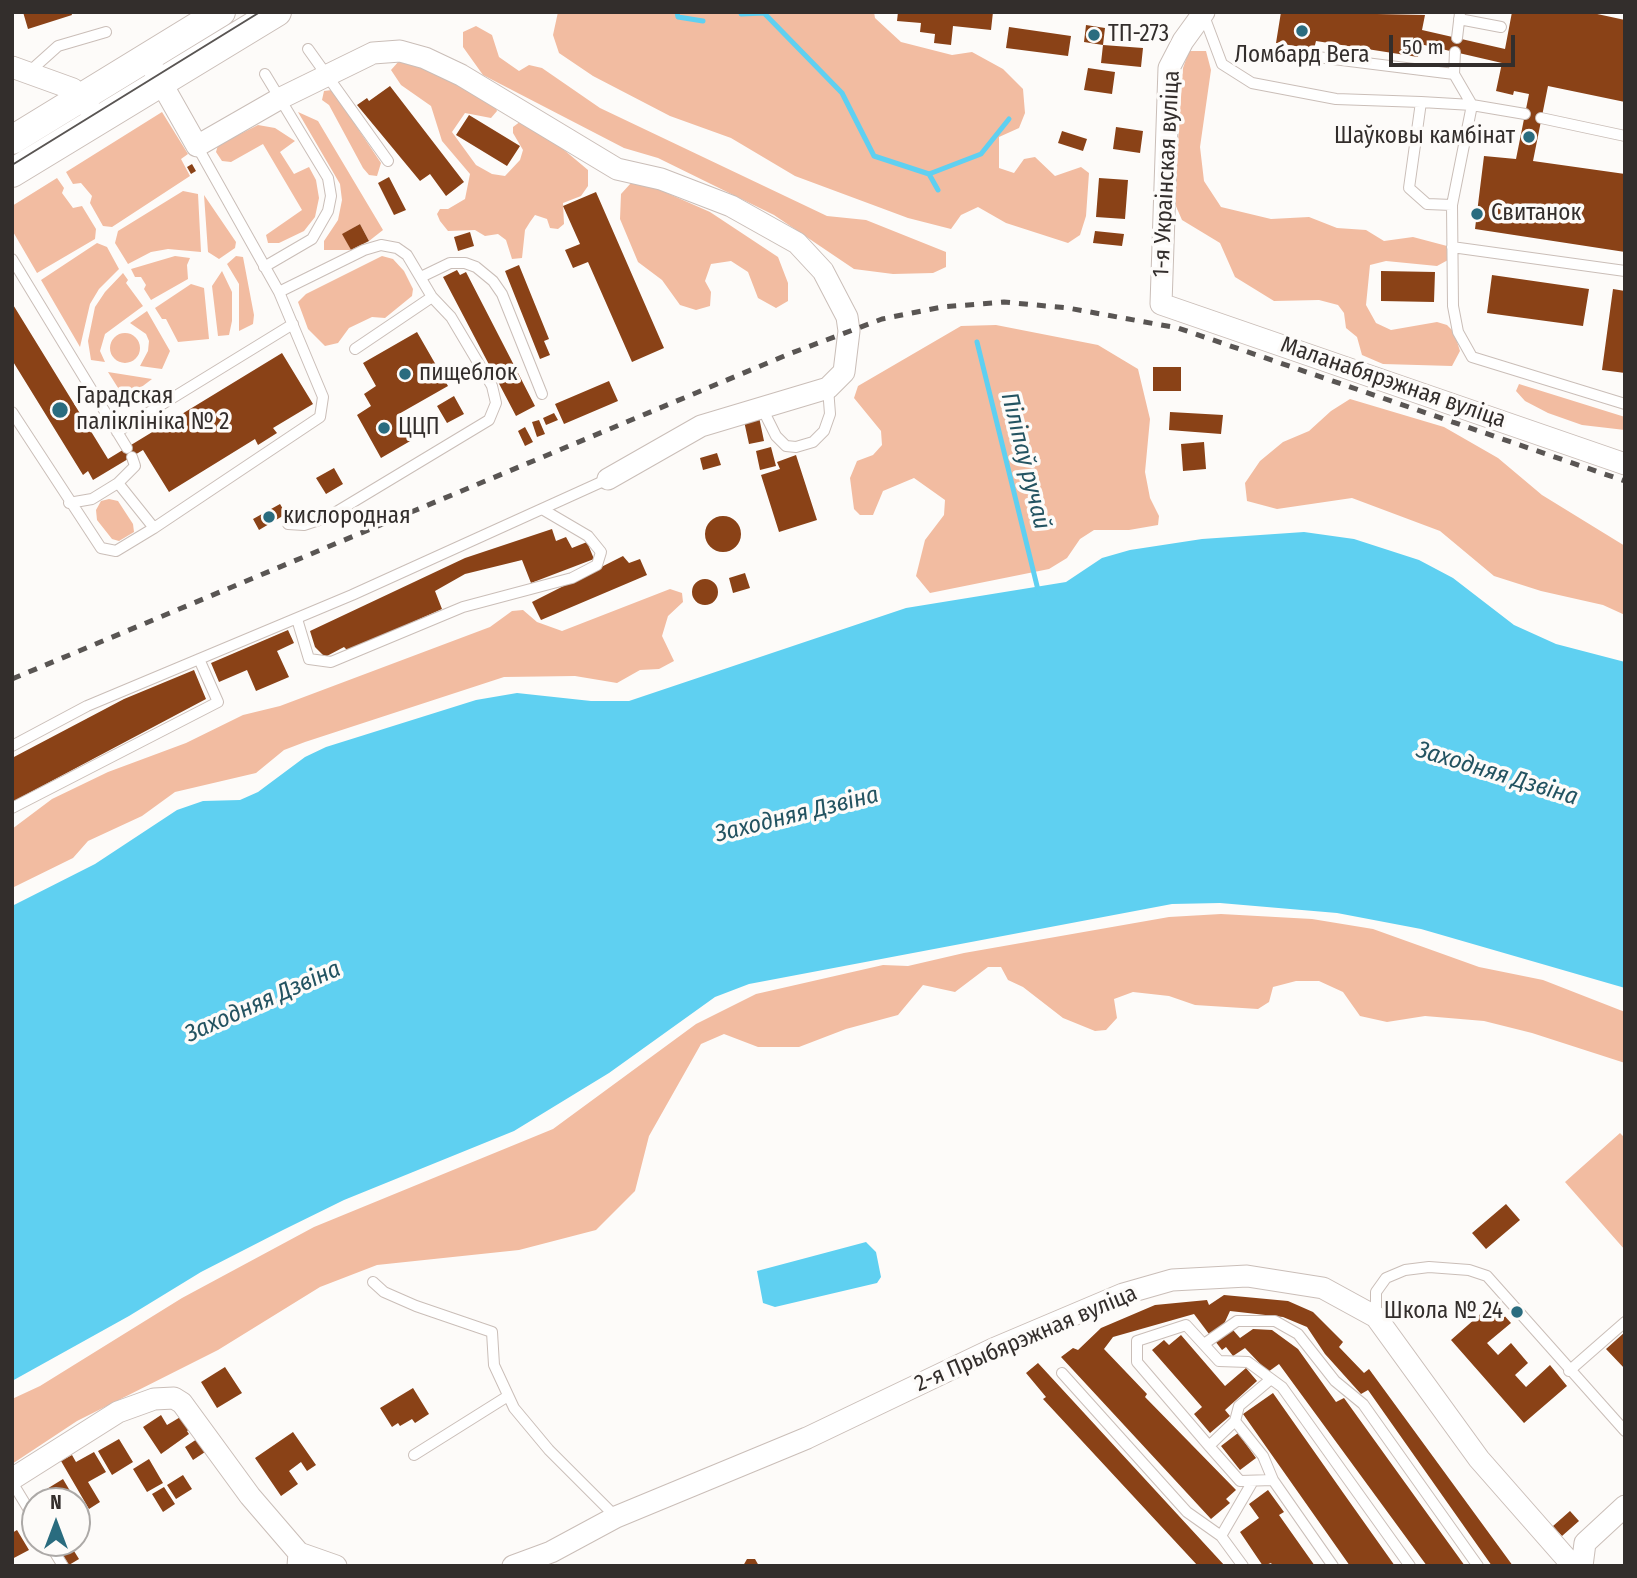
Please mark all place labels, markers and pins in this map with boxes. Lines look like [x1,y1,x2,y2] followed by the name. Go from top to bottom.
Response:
[1108,21,1169,49] place label: ТП-273
[1294,23,1310,39] marker: Ломбард Вега
[1086,27,1102,43] marker: ТП-273
[1235,42,1369,70] place label: Ломбард Вега
[1334,123,1515,151] place label: Шаўковы камбінат
[1521,129,1537,145] marker: Шаўковы камбінат
[1491,200,1581,228] place label: Свитанок
[1469,206,1485,222] marker: Свитанок
[419,360,518,388] place label: пищеблок
[397,366,413,382] marker: пищеблок
[76,383,229,437] place label: Гарадская паліклініка № 2
[50,400,70,420] marker: Гарадская паліклініка № 2
[398,414,440,442] place label: ЦЦП
[376,420,392,436] marker: ЦЦП
[283,503,411,531] place label: кислородная
[261,509,277,525] marker: кислородная
[1384,1298,1503,1326] place label: Школа № 24
[1509,1304,1525,1320] marker: Школа № 24

